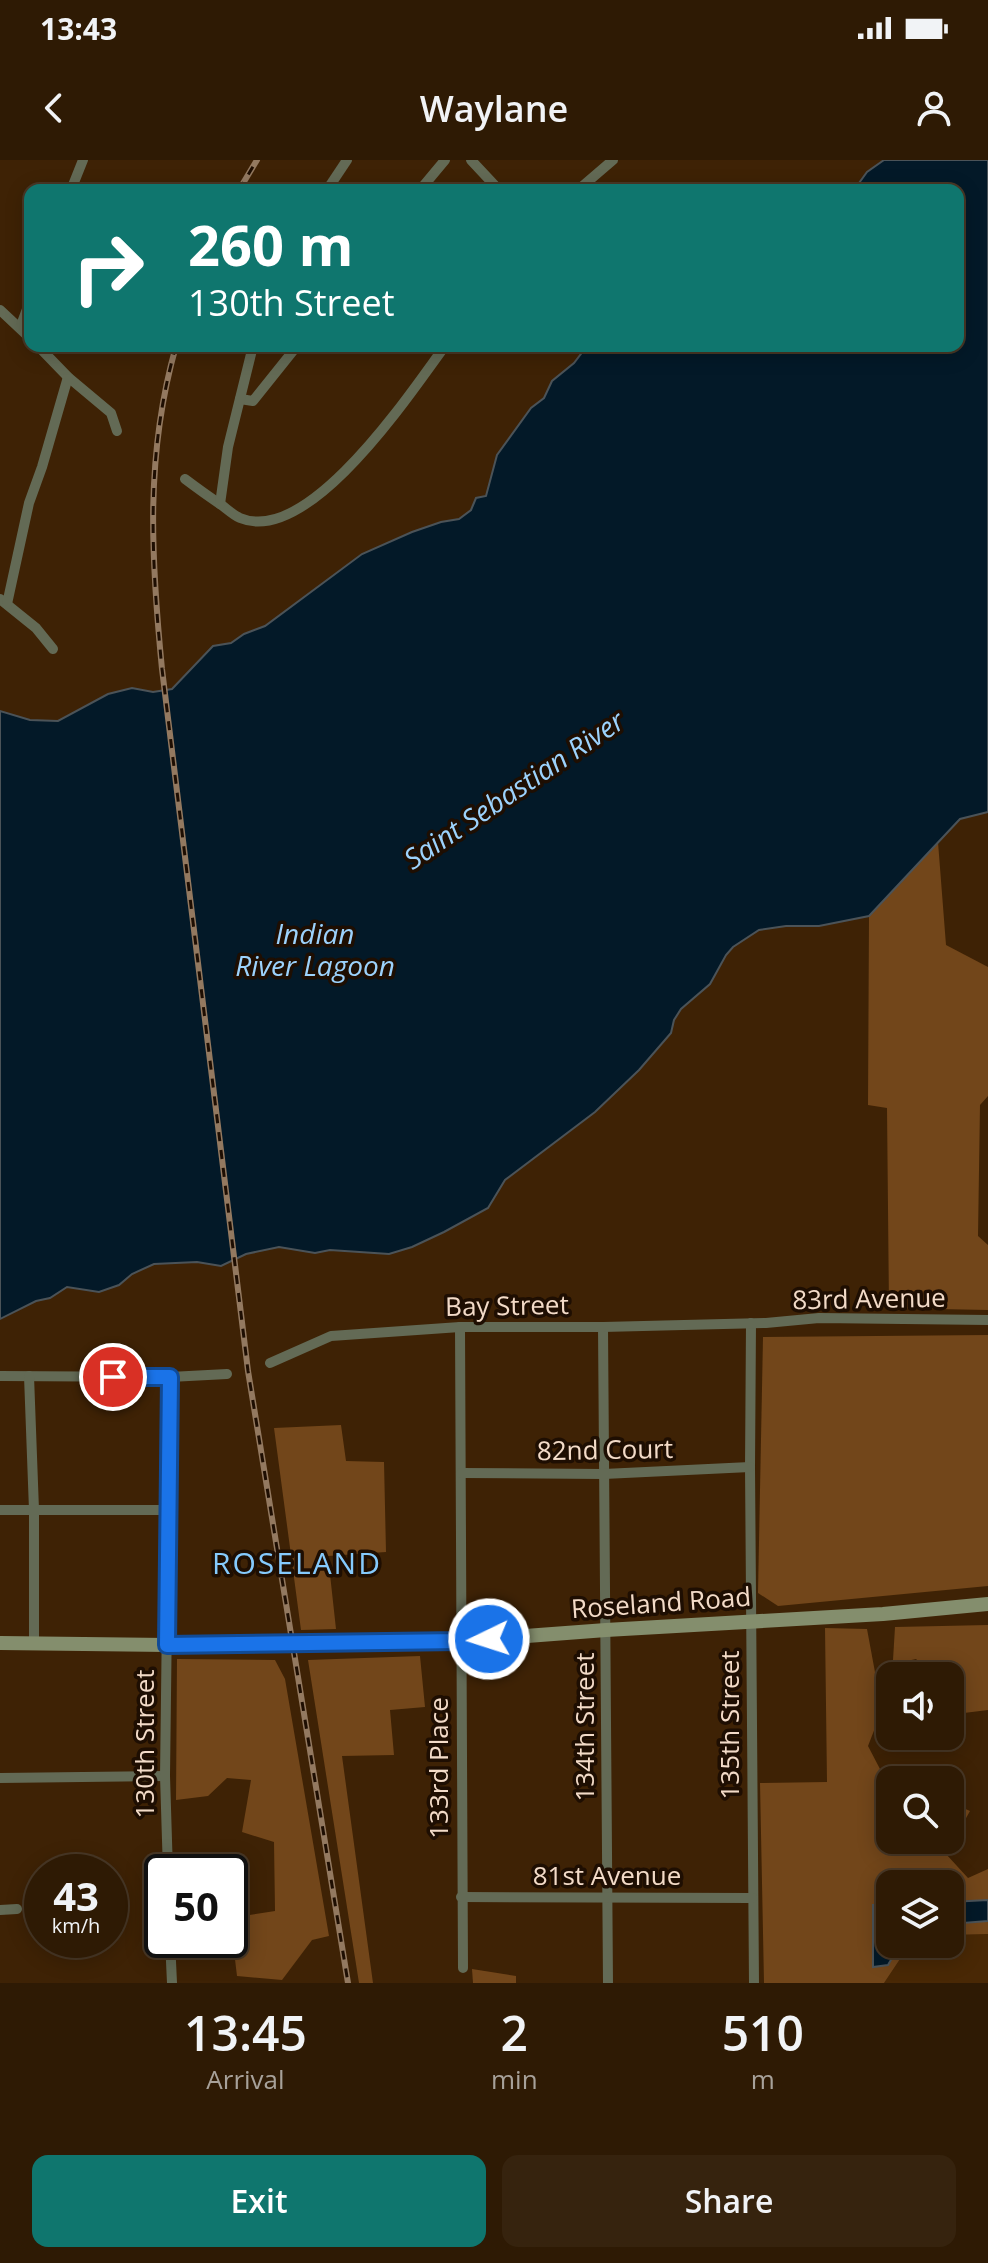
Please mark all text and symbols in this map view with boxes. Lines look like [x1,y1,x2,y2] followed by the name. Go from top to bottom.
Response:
[40,8,117,49] text: 13:43
[420,84,568,133] text: Waylane
[32,86,76,130] icon: back
[912,86,956,130] icon: person
[188,206,354,282] text: 260 m
[56,216,160,320] icon: right
[188,278,395,327] text: 130th Street
[396,701,632,877] water label: Saint Sebastian River
[235,914,395,984] water label: Indian River Lagoon
[792,1279,946,1317] street label: 83rd Avenue
[445,1286,569,1324] street label: Bay Street
[79,1343,147,1411] pin
[91,1355,135,1399] icon: arrive
[537,1430,673,1468] street label: 82nd Court
[212,1542,382,1583] district label: ROSELAND
[570,1578,752,1626] street label: Roseland Road
[447,1597,531,1681] position arrow
[711,1650,747,1800] street label: 135th Street
[566,1652,602,1802] street label: 134th Street
[876,1662,964,1958] map controls
[876,1662,964,1750] button: sound
[126,1669,162,1819] street label: 130th Street
[420,1697,456,1839] street label: 133rd Place
[876,1766,964,1854] button: search
[144,1854,248,1958] speed limit sign: 50
[533,1857,681,1893] street label: 81st Avenue
[53,1868,99,1923] text: 43
[876,1870,964,1958] button: layers
[52,1912,100,1939] text: km/h
[184,2000,307,2065] text: 13:45
[501,2000,528,2065] text: 2
[722,2000,804,2065] text: 510
[206,2061,285,2097] text: Arrival
[491,2061,538,2097] text: min
[751,2061,775,2097] text: m
[32,2155,486,2247] button: Exit
[502,2155,956,2247] button: Share

